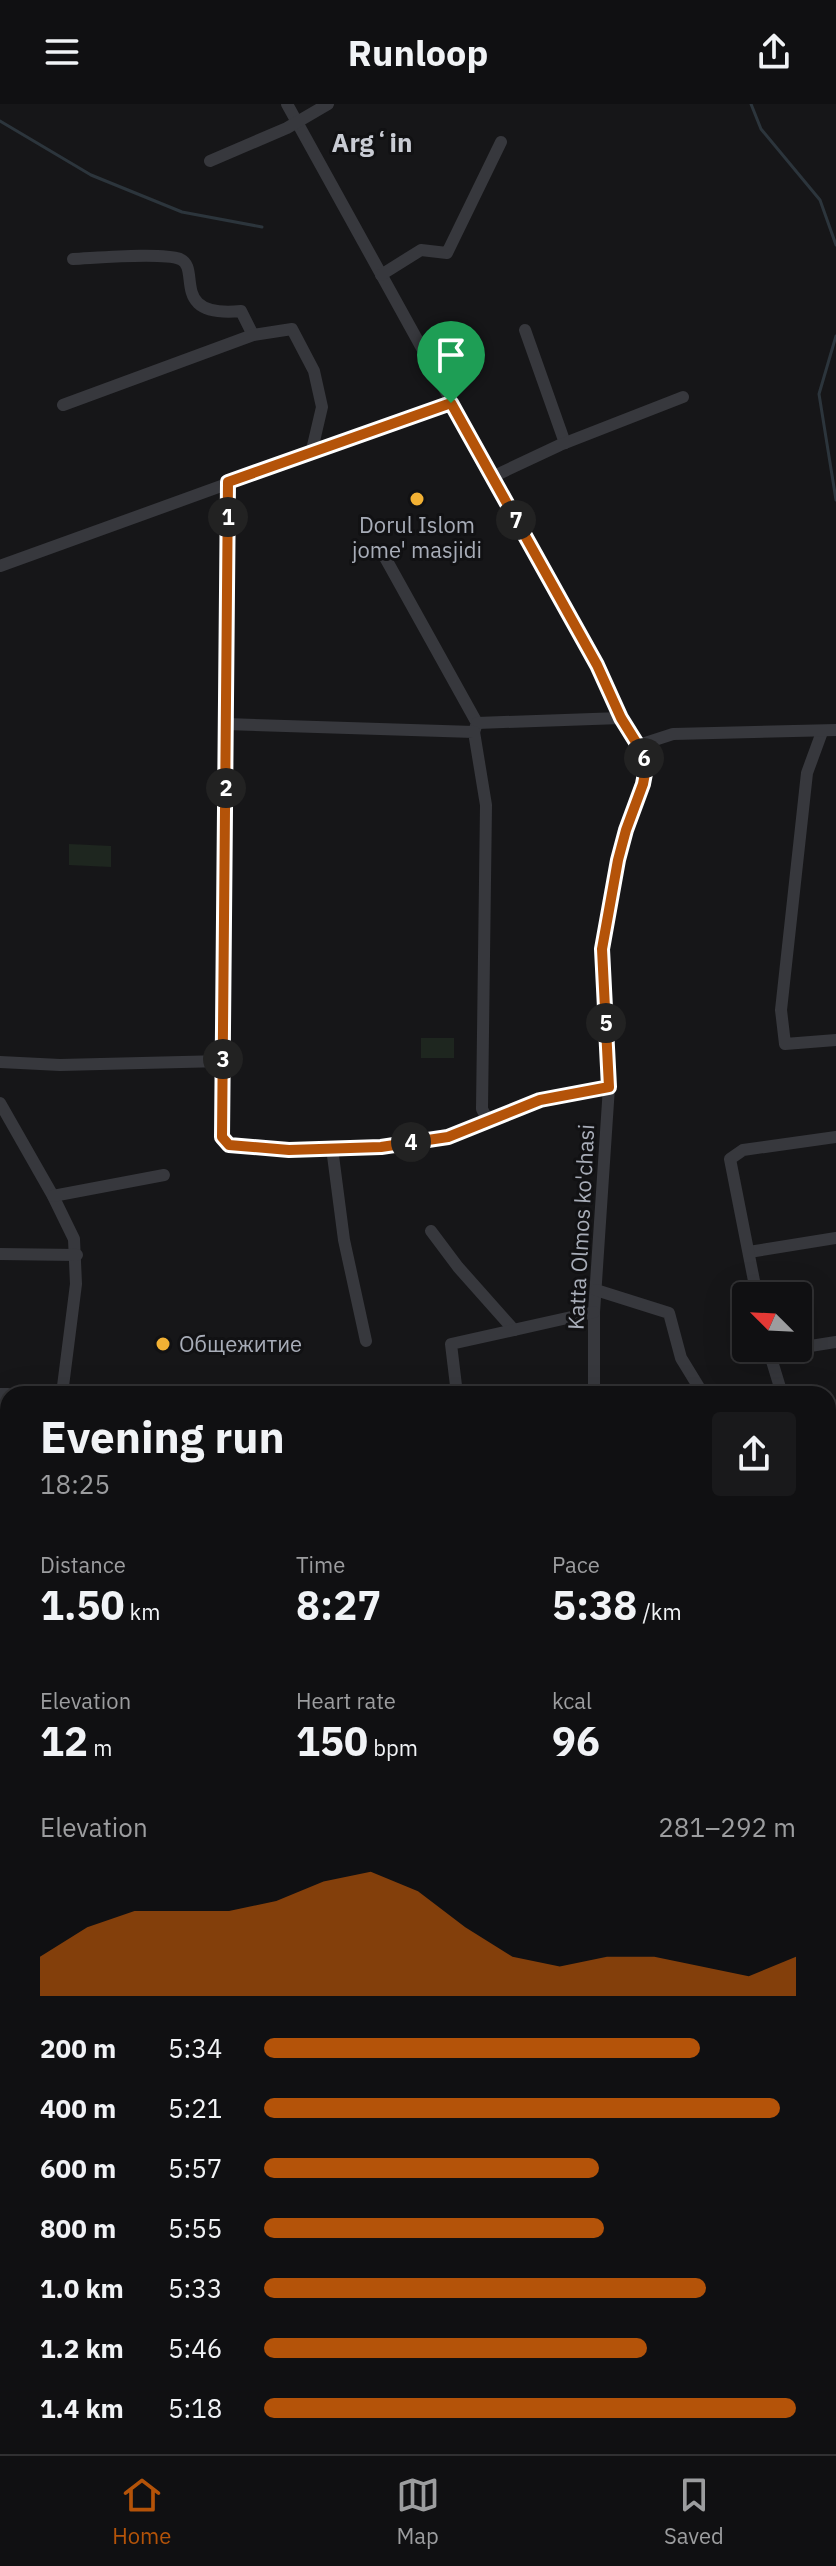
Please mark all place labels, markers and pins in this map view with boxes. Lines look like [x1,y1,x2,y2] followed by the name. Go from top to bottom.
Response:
[417,321,485,403] pin
[408,490,426,508] marker: Dorul Islom jome' masjidi
[208,497,248,537] pin: 1
[496,500,536,540] pin: 7
[352,510,482,564] place label: Dorul Islom jome' masjidi
[624,738,664,778] pin: 6
[206,768,246,808] pin: 2
[586,1003,626,1043] pin: 5
[203,1039,243,1079] pin: 3
[391,1122,431,1162] pin: 4
[179,1329,302,1358] place label: Общежитие
[154,1335,172,1353] marker: Общежитие

